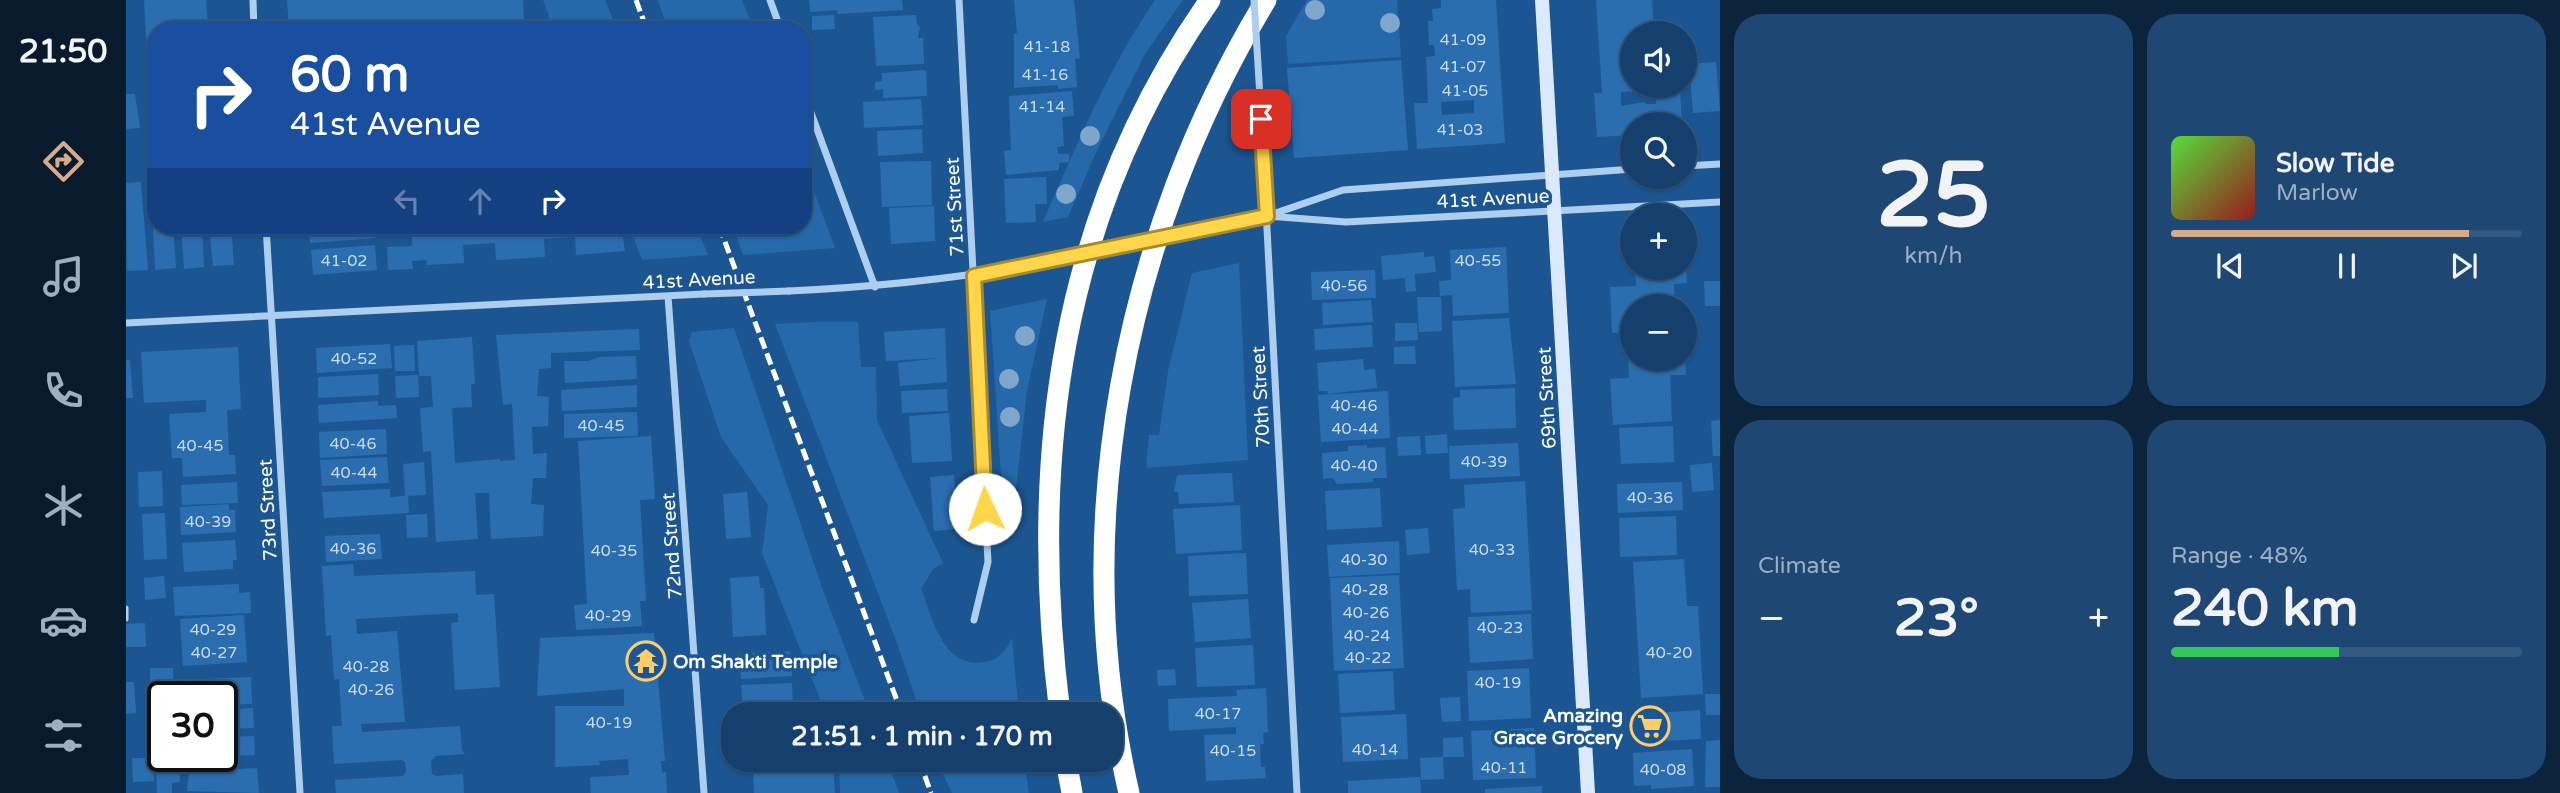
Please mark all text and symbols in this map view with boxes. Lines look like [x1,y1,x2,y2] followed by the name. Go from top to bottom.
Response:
[1620,21,1697,371] map controls
[1620,21,1697,98] button: sound
[1440,30,1486,50] house number: 41-09
[19,33,107,71] text: 21:50
[1024,37,1070,57] house number: 41-18
[290,46,409,105] text: 60 m
[175,49,266,140] icon: right
[1440,57,1486,77] house number: 41-07
[1022,65,1068,85] house number: 41-16
[1442,81,1488,101] house number: 41-05
[1231,89,1291,149] pin
[1019,97,1065,117] house number: 41-14
[1242,100,1280,138] icon: arrive
[290,106,481,144] text: 41st Avenue
[1620,112,1697,189] button: search
[1437,120,1483,140] house number: 41-03
[39,137,88,186] icon: directions
[1876,141,1991,251] text: 25
[2276,148,2394,179] text: Slow Tide
[941,157,969,257] street label: 71st Street
[2276,179,2358,207] text: Marlow
[388,182,426,220] icon: left
[461,182,499,220] icon: ahead
[534,182,572,220] icon: right
[1436,185,1550,213] street label: 41st Avenue
[1620,203,1697,280] button: +
[1905,242,1962,270] text: km/h
[2211,247,2249,285] icon: previous
[2328,247,2366,285] icon: pause
[2445,247,2483,285] icon: next
[321,251,367,271] house number: 41-02
[1455,251,1501,271] house number: 40-55
[39,252,88,301] icon: music
[642,266,756,294] street label: 41st Avenue
[1321,276,1367,296] house number: 40-56
[1620,294,1697,371] button: −
[1247,345,1275,448] street label: 70th Street
[1533,346,1561,449] street label: 69th Street
[331,349,377,369] house number: 40-52
[39,366,88,415] icon: phone
[1331,396,1377,416] house number: 40-46
[578,416,624,436] house number: 40-45
[1332,419,1378,439] house number: 40-44
[330,434,376,454] house number: 40-46
[177,436,223,456] house number: 40-45
[1461,452,1507,472] house number: 40-39
[1331,456,1377,476] house number: 40-40
[254,458,282,562] street label: 73rd Street
[331,463,377,483] house number: 40-44
[948,472,1022,546] position arrow
[39,481,88,530] icon: climate
[1627,488,1673,508] house number: 40-36
[657,492,687,600] street label: 72nd Street
[185,512,231,532] house number: 40-39
[330,539,376,559] house number: 40-36
[1469,540,1515,560] house number: 40-33
[591,541,637,561] house number: 40-35
[2171,542,2307,570] text: Range · 48%
[1341,550,1387,570] house number: 40-30
[1758,552,1841,580] text: Climate
[2171,577,2359,640] text: 240 km
[1342,580,1388,600] house number: 40-28
[1894,587,1979,650] text: 23°
[39,596,88,645] icon: car
[1758,596,1785,642] text: −
[2088,596,2109,642] text: +
[1343,603,1389,623] house number: 40-26
[585,606,631,626] house number: 40-29
[1477,618,1523,638] house number: 40-23
[190,620,236,640] house number: 40-29
[1344,626,1390,646] house number: 40-24
[625,640,667,682] temple icon: Om Shakti Temple
[191,643,237,663] house number: 40-27
[1646,643,1692,663] house number: 40-20
[1345,648,1391,668] house number: 40-22
[673,651,838,674] place label: Om Shakti Temple
[343,657,389,677] house number: 40-28
[1475,673,1521,693] house number: 40-19
[348,680,394,700] house number: 40-26
[147,681,238,772] speed limit sign: 30
[1195,704,1241,724] house number: 40-17
[1494,705,1624,750] place label: Amazing Grace Grocery
[1629,705,1671,747] supermarket icon: Amazing Grace Grocery
[39,711,88,760] icon: filters
[586,713,632,733] house number: 40-19
[791,721,1053,752] text: 21:51 · 1 min · 170 m
[1352,740,1398,760] house number: 40-14
[1210,741,1256,761] house number: 40-15
[1481,758,1527,778] house number: 40-11
[1640,760,1686,780] house number: 40-08

